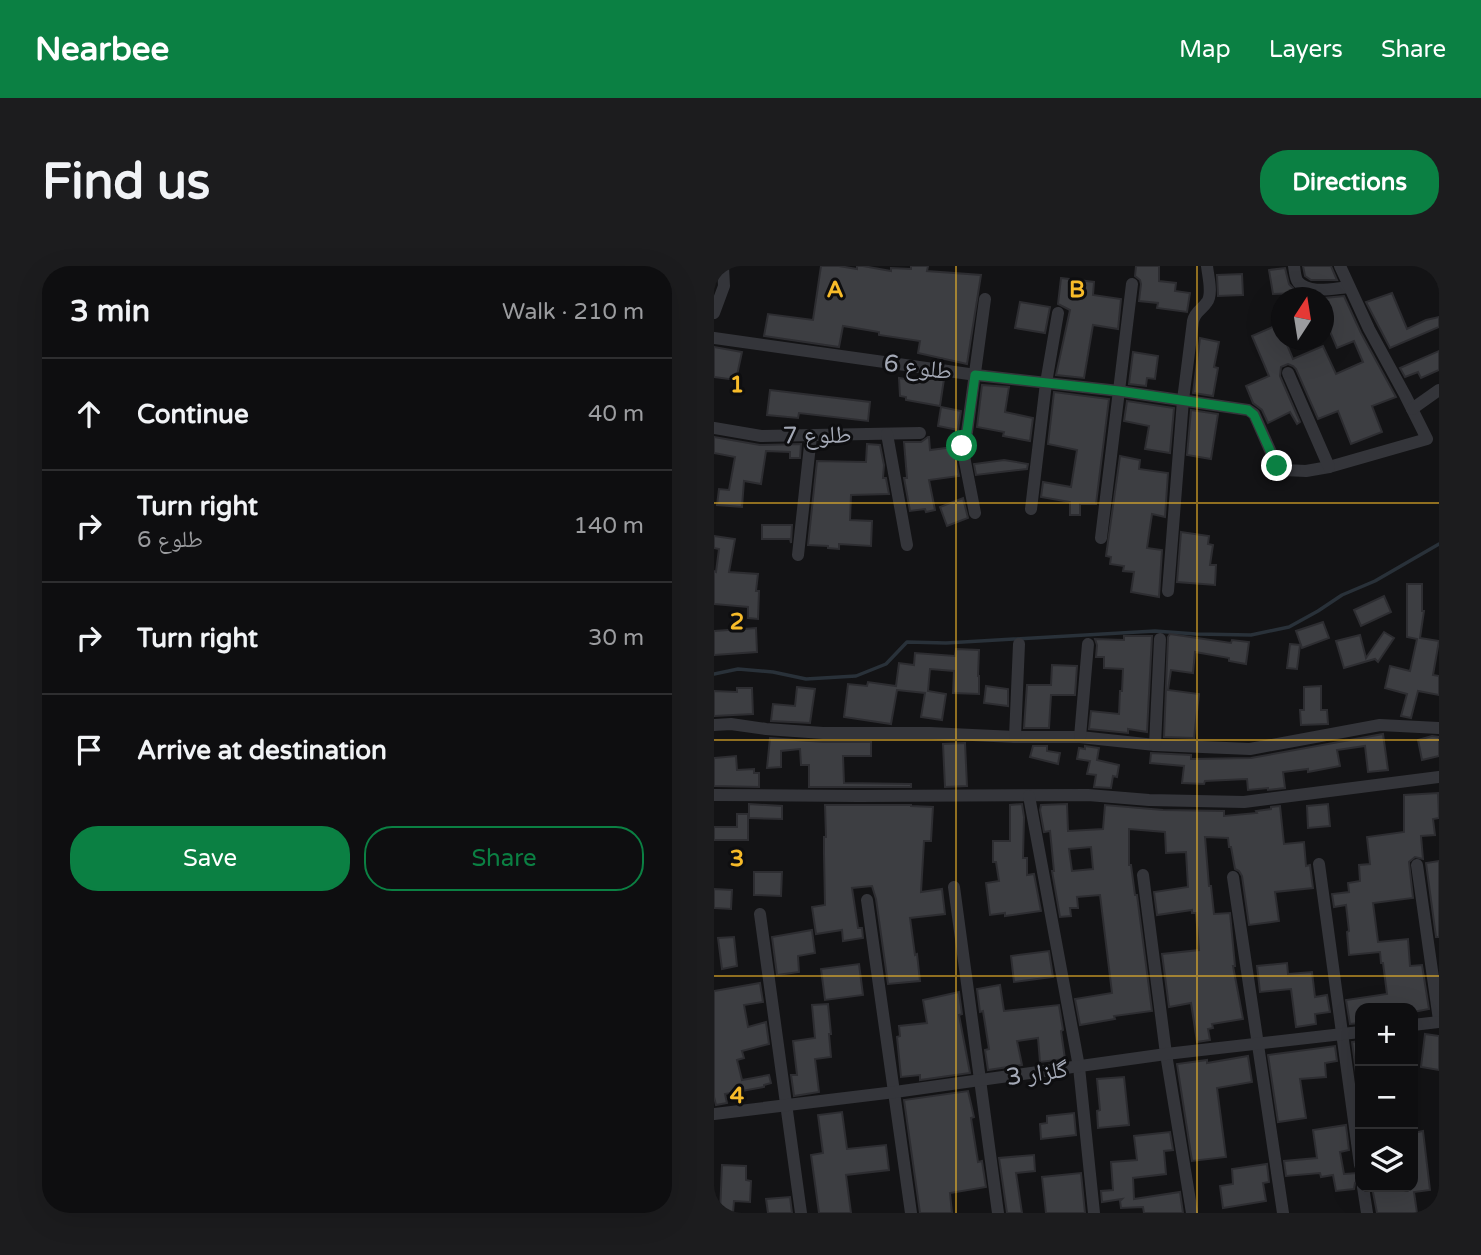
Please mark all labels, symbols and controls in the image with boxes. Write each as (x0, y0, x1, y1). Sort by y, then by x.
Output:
text: Nearbee (35, 30, 169, 69)
text: Map (1179, 35, 1231, 64)
text: Layers (1269, 35, 1343, 64)
text: Share (1381, 35, 1446, 64)
button: Directions (1260, 150, 1439, 215)
text: Find us (42, 153, 210, 212)
text: A (826, 276, 844, 304)
text: B (1069, 276, 1085, 304)
north arrow (1271, 287, 1334, 350)
text: 3 min (70, 293, 150, 330)
text: Walk · 210 m (502, 298, 644, 326)
street label: طلوع 6 (882, 348, 954, 387)
text: 1 (730, 371, 744, 399)
icon: ahead (70, 395, 108, 433)
text: Continue (137, 399, 249, 430)
text: 40 m (588, 400, 644, 428)
street label: طلوع 7 (782, 420, 852, 451)
route start (946, 430, 977, 461)
route end (1261, 450, 1292, 481)
text: Turn right (137, 491, 258, 522)
icon: right (70, 507, 108, 545)
text: 140 m (574, 512, 644, 540)
text: طلوع 6 (137, 526, 203, 554)
text: 2 (730, 608, 744, 636)
icon: right (70, 619, 108, 657)
text: Turn right (137, 623, 258, 654)
text: 30 m (588, 624, 644, 652)
icon: arrive (70, 731, 108, 769)
text: Arrive at destination (137, 735, 387, 766)
button: Save (70, 826, 350, 891)
button: Share (364, 826, 644, 891)
text: 3 (730, 845, 744, 873)
map controls (1355, 1003, 1418, 1192)
button: + (1355, 1003, 1418, 1066)
street label: گلزار 3 (1004, 1055, 1070, 1092)
button: − (1355, 1066, 1418, 1129)
text: 4 (730, 1082, 745, 1110)
button: layers (1355, 1129, 1418, 1192)

